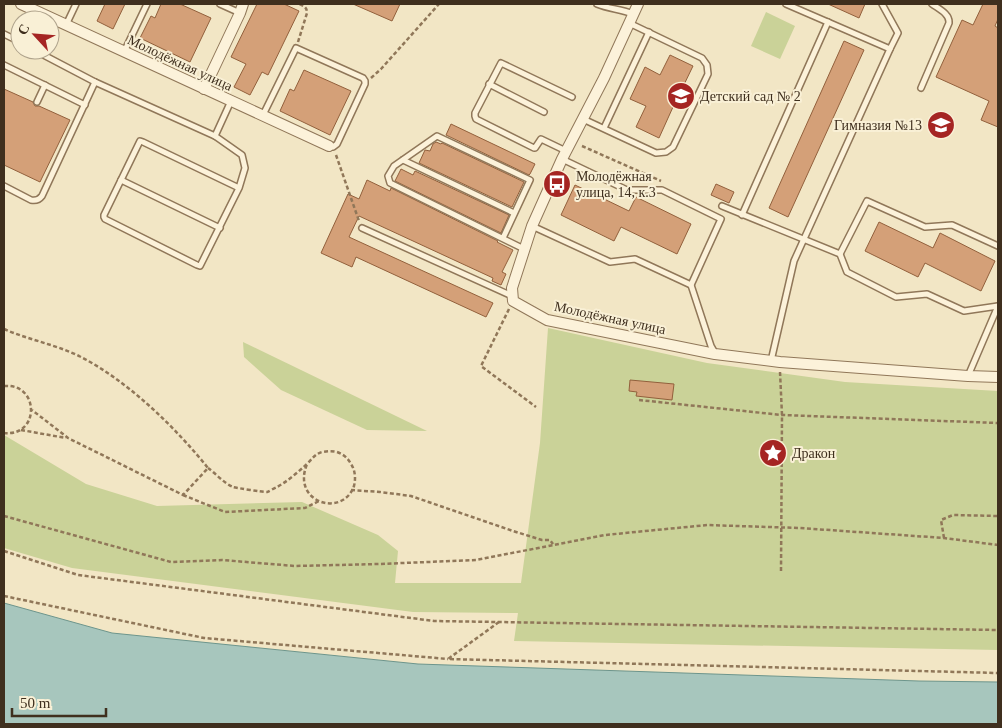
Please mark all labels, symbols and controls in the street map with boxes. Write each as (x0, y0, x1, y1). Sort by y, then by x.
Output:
north arrow (10, 10, 60, 60)
text: С (15, 22, 33, 37)
street label: Молодёжная улица (125, 32, 235, 94)
school or university icon: Детский сад № 2 (666, 81, 696, 111)
place label: Детский сад № 2 (700, 89, 801, 104)
school or university icon: Гимназия №13 (926, 110, 956, 140)
place label: Гимназия №13 (834, 118, 922, 133)
bus stop icon: Молодёжная улица, 14, к.3 (542, 169, 572, 199)
place label: Молодёжная улица, 14, к.3 (576, 169, 656, 200)
street label: Молодёжная улица (553, 299, 668, 337)
place icon: Дракон (758, 438, 788, 468)
place label: Дракон (792, 446, 836, 461)
scale bar (12, 686, 106, 718)
text: 50 m (20, 695, 51, 711)

